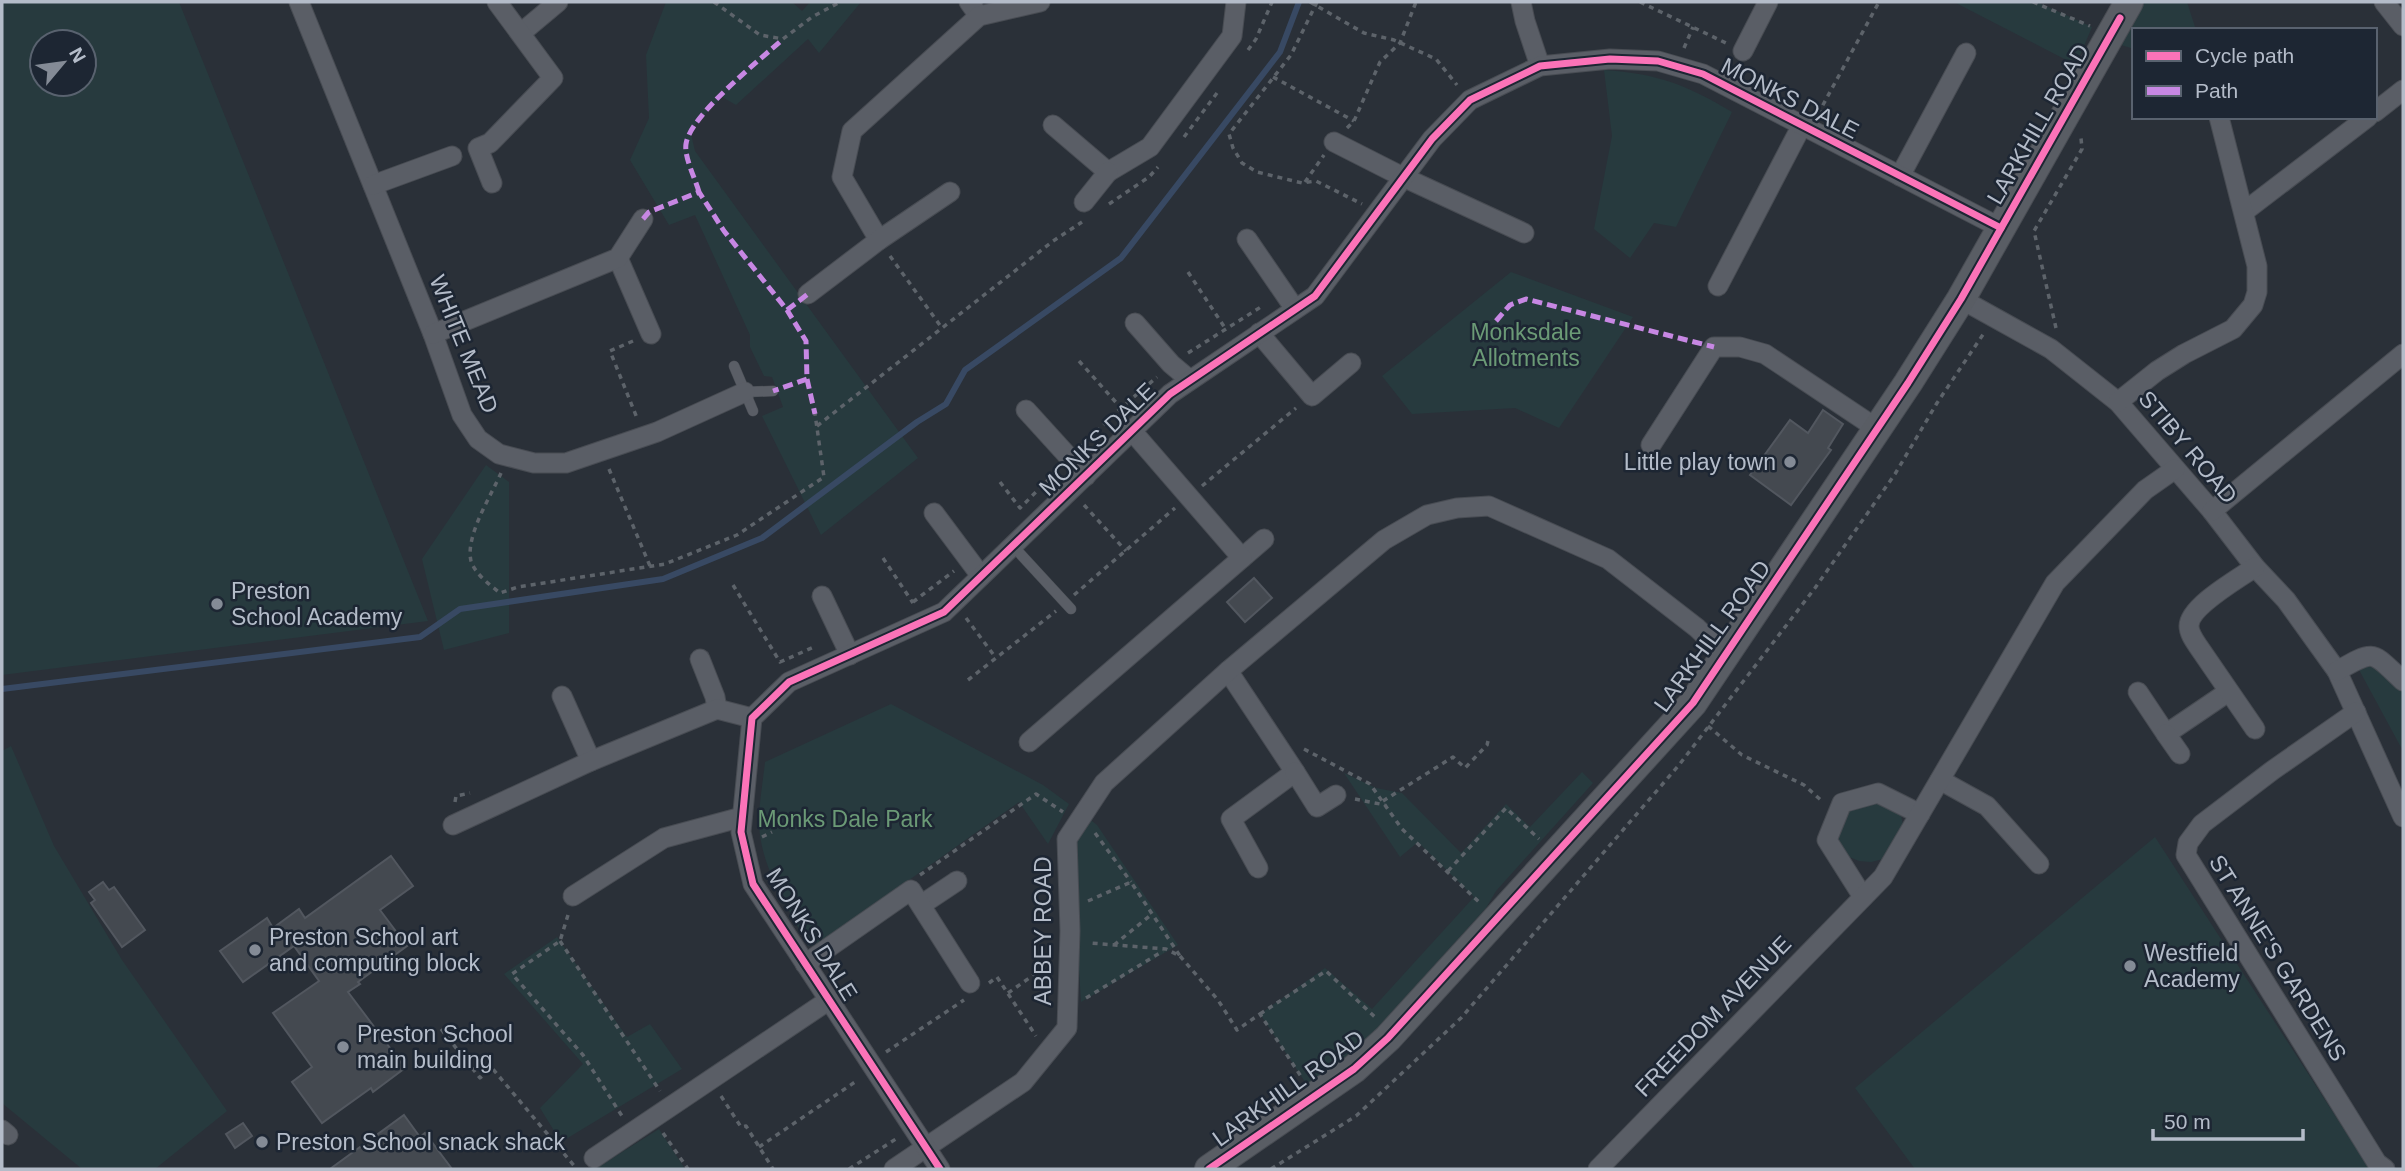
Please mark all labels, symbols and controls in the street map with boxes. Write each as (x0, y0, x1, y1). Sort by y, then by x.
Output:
north arrow (28, 28, 98, 98)
legend (2132, 28, 2377, 119)
street label: LARKHILL ROAD (1982, 39, 2094, 209)
text: N (65, 44, 90, 66)
text: Cycle path (2195, 44, 2294, 67)
street label: MONKS DALE (1717, 52, 1863, 144)
text: Path (2195, 79, 2238, 102)
street label: WHITE MEAD (424, 271, 504, 417)
park label: Monksdale Allotments (1470, 319, 1582, 371)
street label: MONKS DALE (1034, 377, 1160, 501)
street label: STIBY ROAD (2133, 385, 2243, 509)
place label: Little play town (1624, 449, 1776, 475)
marker: Little play town (1782, 454, 1798, 470)
street label: LARKHILL ROAD (1648, 555, 1776, 717)
place label: Preston School Academy (231, 578, 403, 630)
marker: Preston School Academy (209, 596, 225, 612)
park label: Monks Dale Park (757, 806, 933, 832)
street label: ST ANNE'S GARDENS (2204, 850, 2352, 1066)
street label: ABBEY ROAD (1030, 856, 1056, 1006)
street label: MONKS DALE (761, 863, 863, 1005)
place label: Preston School art and computing block (269, 924, 480, 976)
street label: FREEDOM AVENUE (1630, 930, 1796, 1102)
place label: Westfield Academy (2144, 940, 2240, 992)
marker: Preston School art and computing block (247, 942, 263, 958)
marker: Westfield Academy (2122, 958, 2138, 974)
place label: Preston School main building (357, 1021, 513, 1073)
street label: LARKHILL ROAD (1207, 1024, 1369, 1152)
marker: Preston School main building (335, 1039, 351, 1055)
scale bar (2153, 1098, 2304, 1142)
text: 50 m (2164, 1110, 2211, 1133)
place label: Preston School snack shack (276, 1129, 565, 1155)
marker: Preston School snack shack (254, 1134, 270, 1150)

